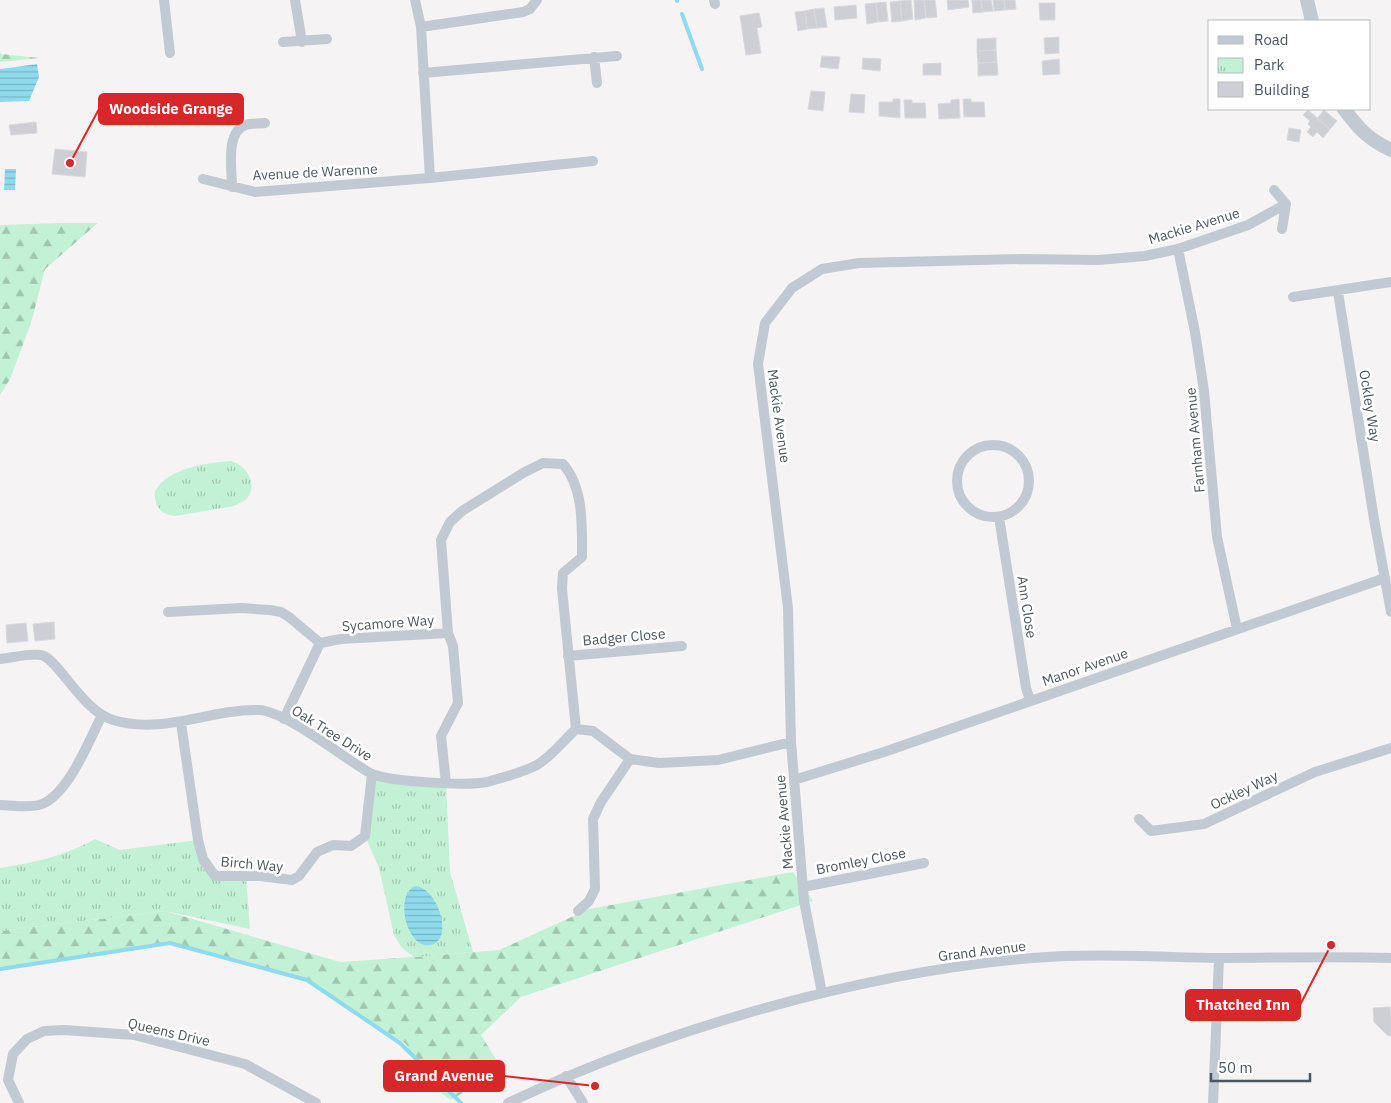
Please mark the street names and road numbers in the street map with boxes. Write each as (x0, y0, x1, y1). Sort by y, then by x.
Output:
street label: Avenue de Warenne (252, 160, 378, 184)
street label: Mackie Avenue (1146, 203, 1242, 248)
street label: Mackie Avenue (764, 368, 795, 464)
street label: Ockley Way (1355, 369, 1385, 443)
street label: Farnham Avenue (1181, 386, 1209, 493)
street label: Ann Close (1013, 574, 1041, 640)
street label: Sycamore Way (341, 611, 435, 635)
street label: Badger Close (582, 624, 666, 650)
street label: Manor Avenue (1040, 644, 1131, 690)
street label: Oak Tree Drive (288, 701, 376, 765)
street label: Ockley Way (1207, 766, 1281, 814)
street label: Mackie Avenue (771, 774, 797, 870)
street label: Bromley Close (815, 843, 908, 879)
street label: Birch Way (220, 852, 284, 876)
street label: Grand Avenue (937, 937, 1027, 965)
street label: Queens Drive (126, 1014, 212, 1050)

